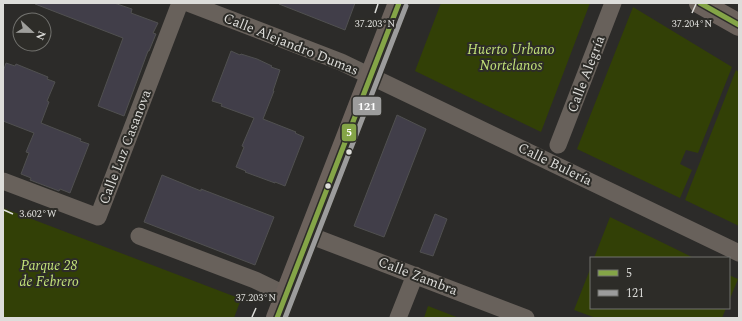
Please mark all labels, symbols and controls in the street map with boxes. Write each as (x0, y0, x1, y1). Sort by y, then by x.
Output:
street label: Calle Alejandro Dumas (220, 7, 362, 81)
north arrow (12, 12, 52, 52)
text: 37.203°N (355, 16, 395, 32)
text: 37.204°N (672, 16, 712, 32)
text: N (31, 28, 50, 43)
street label: Calle Alegría (562, 32, 610, 116)
park label: Huerto Urbano Nortelanos (467, 39, 555, 76)
street label: Calle Luz Casanova (93, 86, 157, 208)
line badge: 121 (352, 96, 382, 116)
text: 121 (358, 98, 376, 115)
line badge: 5 (341, 123, 357, 142)
text: 5 (346, 124, 352, 141)
street label: Calle Bulería (514, 137, 596, 191)
unlabelled marker (344, 147, 354, 157)
unlabelled marker (323, 181, 333, 191)
text: 3.602°W (19, 206, 57, 222)
street label: Calle Zambra (375, 251, 461, 301)
park label: Parque 28 de Febrero (19, 255, 79, 292)
legend (590, 257, 730, 309)
text: 5 (626, 264, 632, 283)
text: 121 (626, 284, 644, 303)
text: 37.203°N (236, 290, 276, 306)

